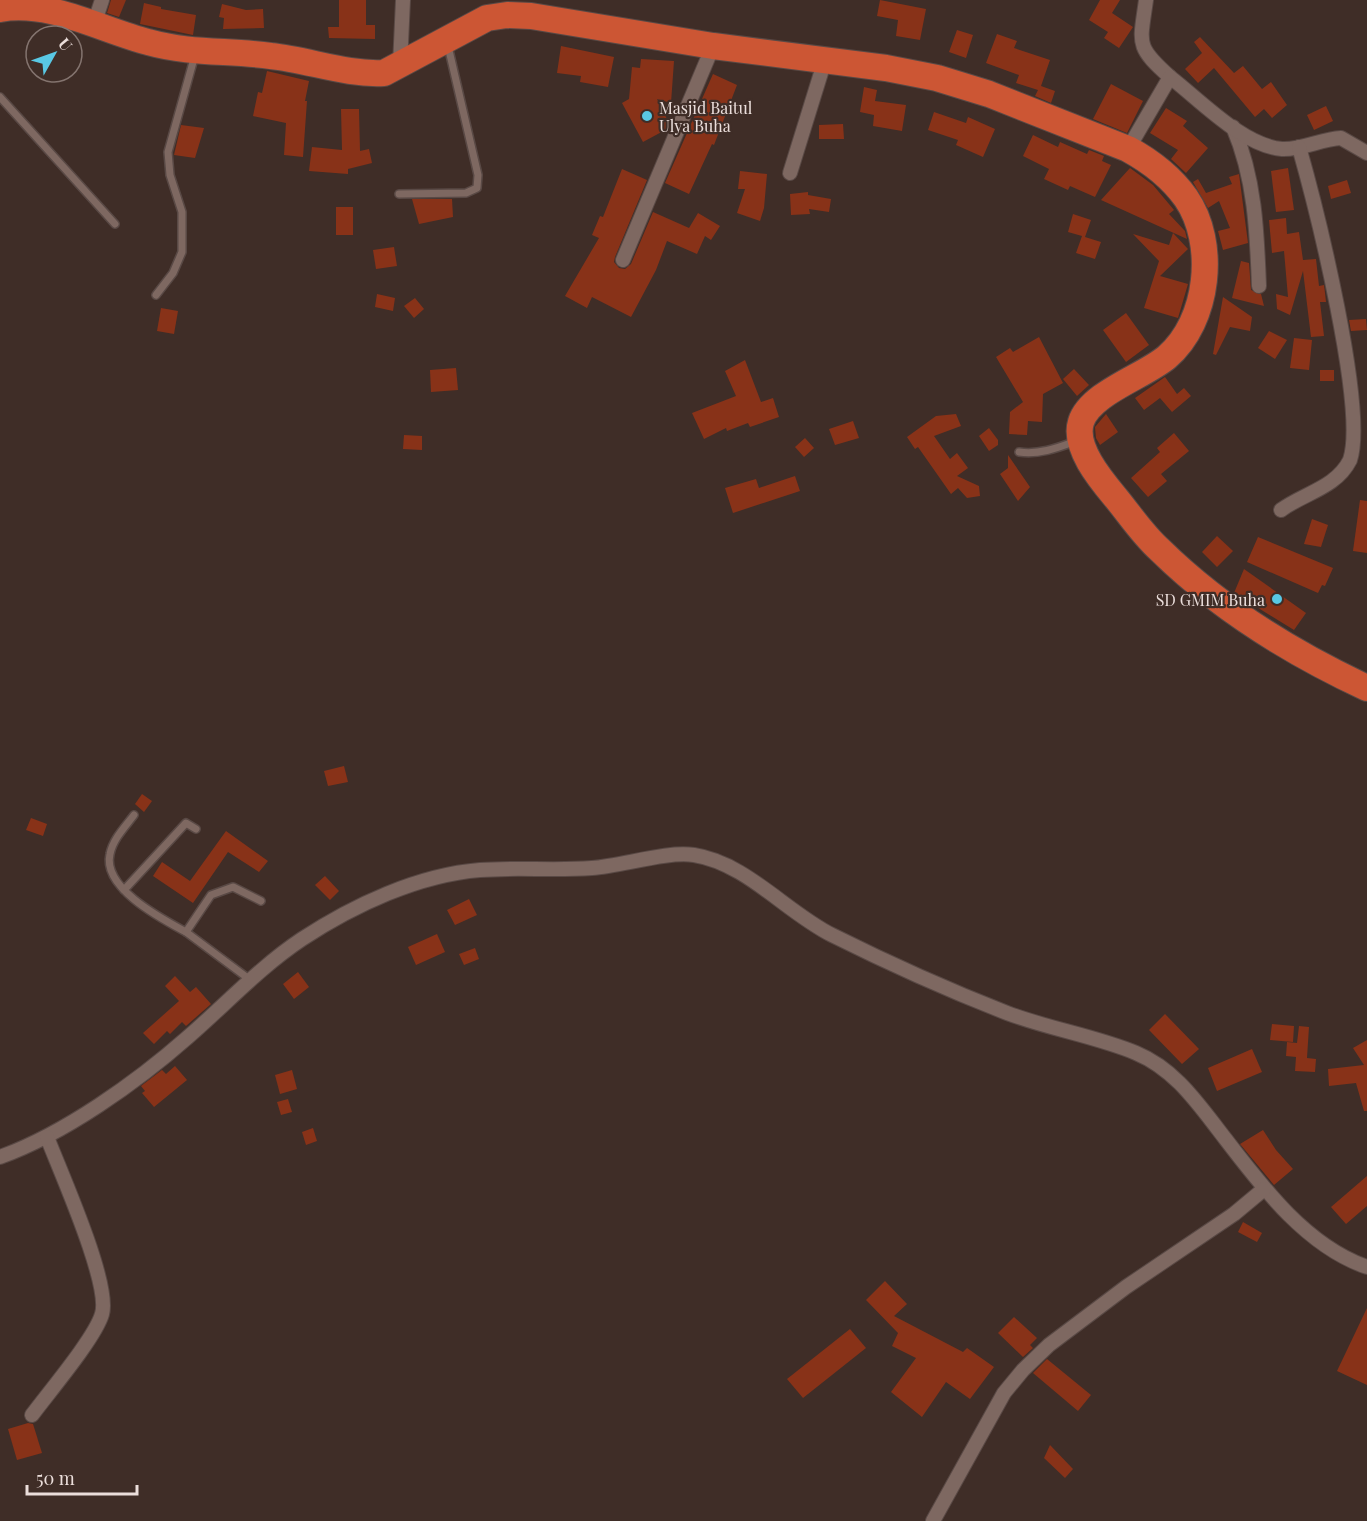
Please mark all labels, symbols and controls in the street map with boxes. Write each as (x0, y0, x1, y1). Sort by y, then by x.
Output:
north arrow (24, 24, 84, 84)
text: U (54, 33, 77, 55)
place label: Masjid Baitul Ulya Buha (659, 97, 753, 136)
marker: Masjid Baitul Ulya Buha (640, 109, 654, 123)
place label: SD GMIM Buha (1156, 589, 1265, 610)
marker: SD GMIM Buha (1270, 592, 1284, 606)
scale bar (27, 1458, 136, 1496)
text: 50 m (36, 1466, 75, 1490)

